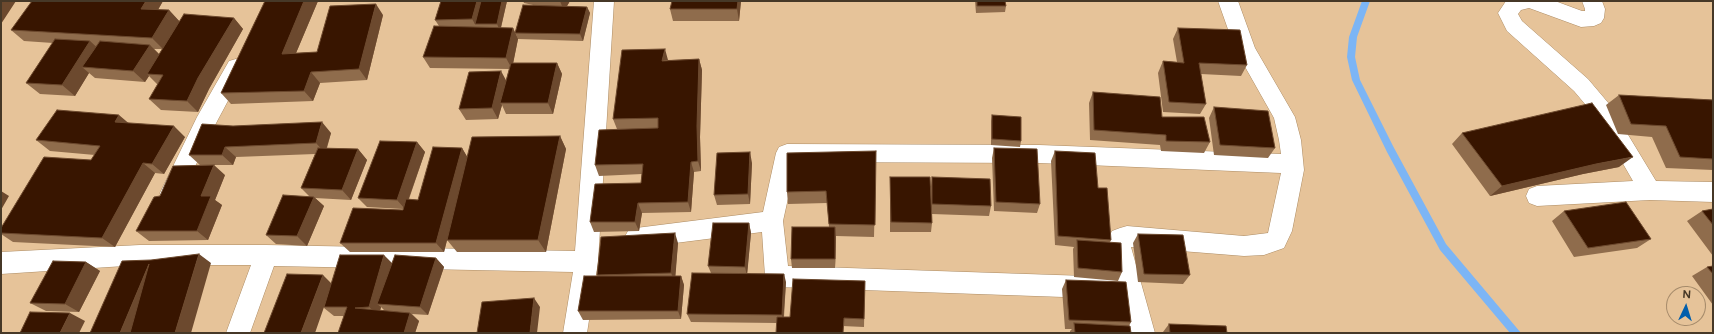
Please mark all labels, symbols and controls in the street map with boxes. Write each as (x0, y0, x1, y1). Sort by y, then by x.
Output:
north arrow (1666, 286, 1706, 326)
text: N (1682, 288, 1691, 301)

